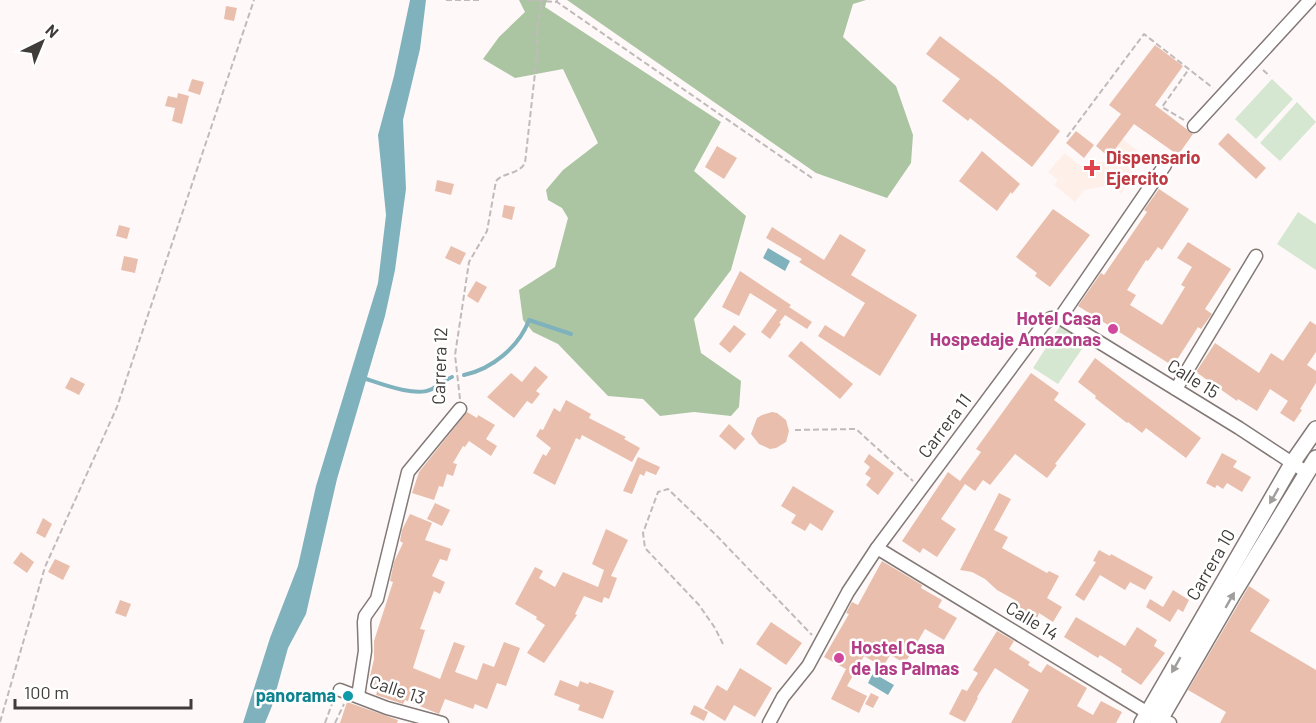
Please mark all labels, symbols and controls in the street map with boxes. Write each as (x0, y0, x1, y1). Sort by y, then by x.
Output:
north arrow (12, 12, 72, 72)
text: N (42, 20, 63, 41)
place label: Dispensario Ejercito (1106, 146, 1201, 189)
marker: Dispensario Ejercito (1083, 159, 1101, 177)
place label: Hotel Casa Hospedaje Amazonas (930, 307, 1101, 350)
marker: Hotel Casa Hospedaje Amazonas (1106, 322, 1120, 336)
street label: Carrera 12 (427, 327, 451, 405)
street label: Calle 15 (1164, 354, 1224, 403)
street label: Carrera 11 (913, 389, 975, 462)
one-way arrow (1268, 488, 1279, 504)
street label: Carrera 10 (1181, 525, 1239, 604)
one-way arrow (1225, 591, 1235, 608)
street label: Calle 14 (1002, 596, 1063, 644)
place label: Hostel Casa de las Palmas (851, 636, 959, 679)
marker: Hostel Casa de las Palmas (832, 651, 846, 665)
one-way arrow (1171, 656, 1181, 673)
street label: Calle 13 (367, 670, 428, 708)
scale bar (15, 672, 190, 710)
text: 100 m (24, 681, 69, 703)
place label: panorama (256, 684, 336, 706)
marker: panorama (341, 689, 355, 703)

